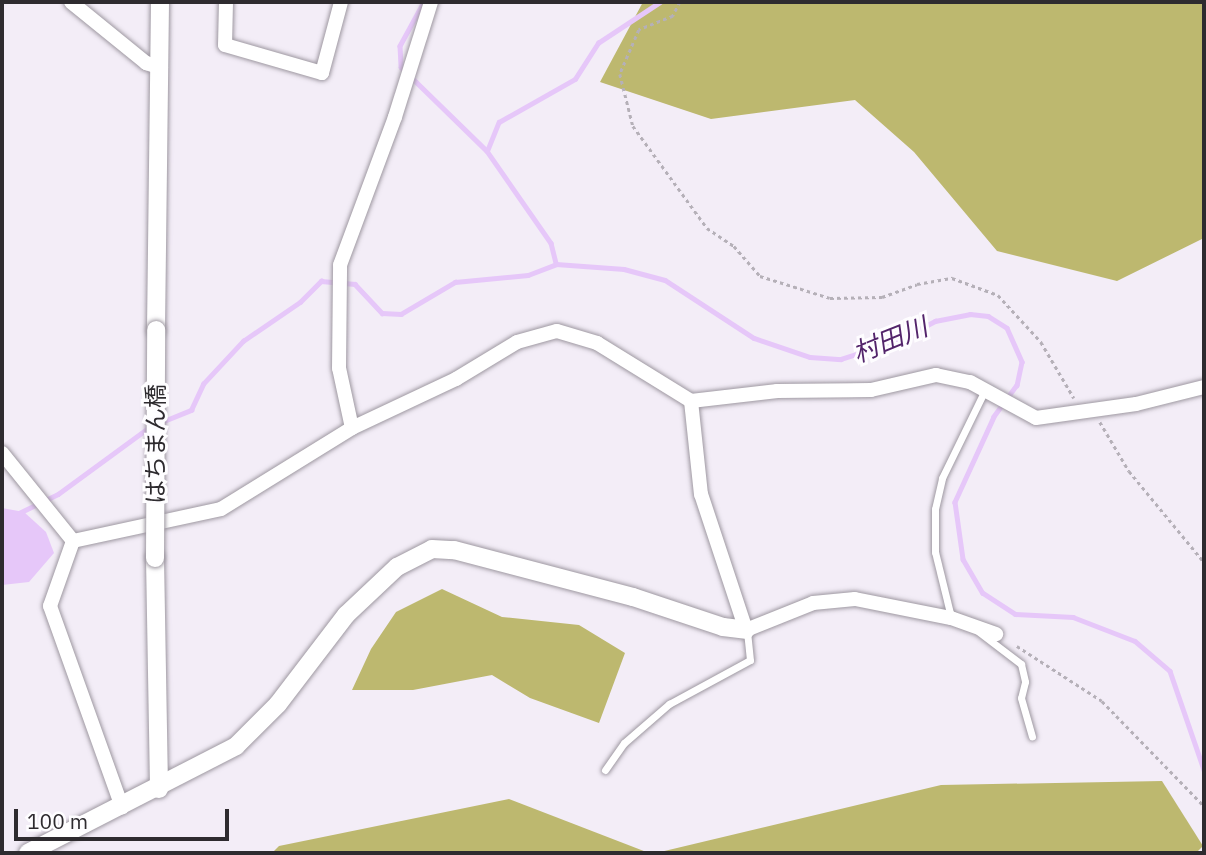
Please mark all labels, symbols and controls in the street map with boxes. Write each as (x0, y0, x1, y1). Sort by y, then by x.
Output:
water label: 村田川 (848, 311, 932, 369)
street label: はちまん橋 (142, 384, 170, 504)
scale bar (18, 796, 233, 840)
text: 100 m (27, 807, 88, 835)

